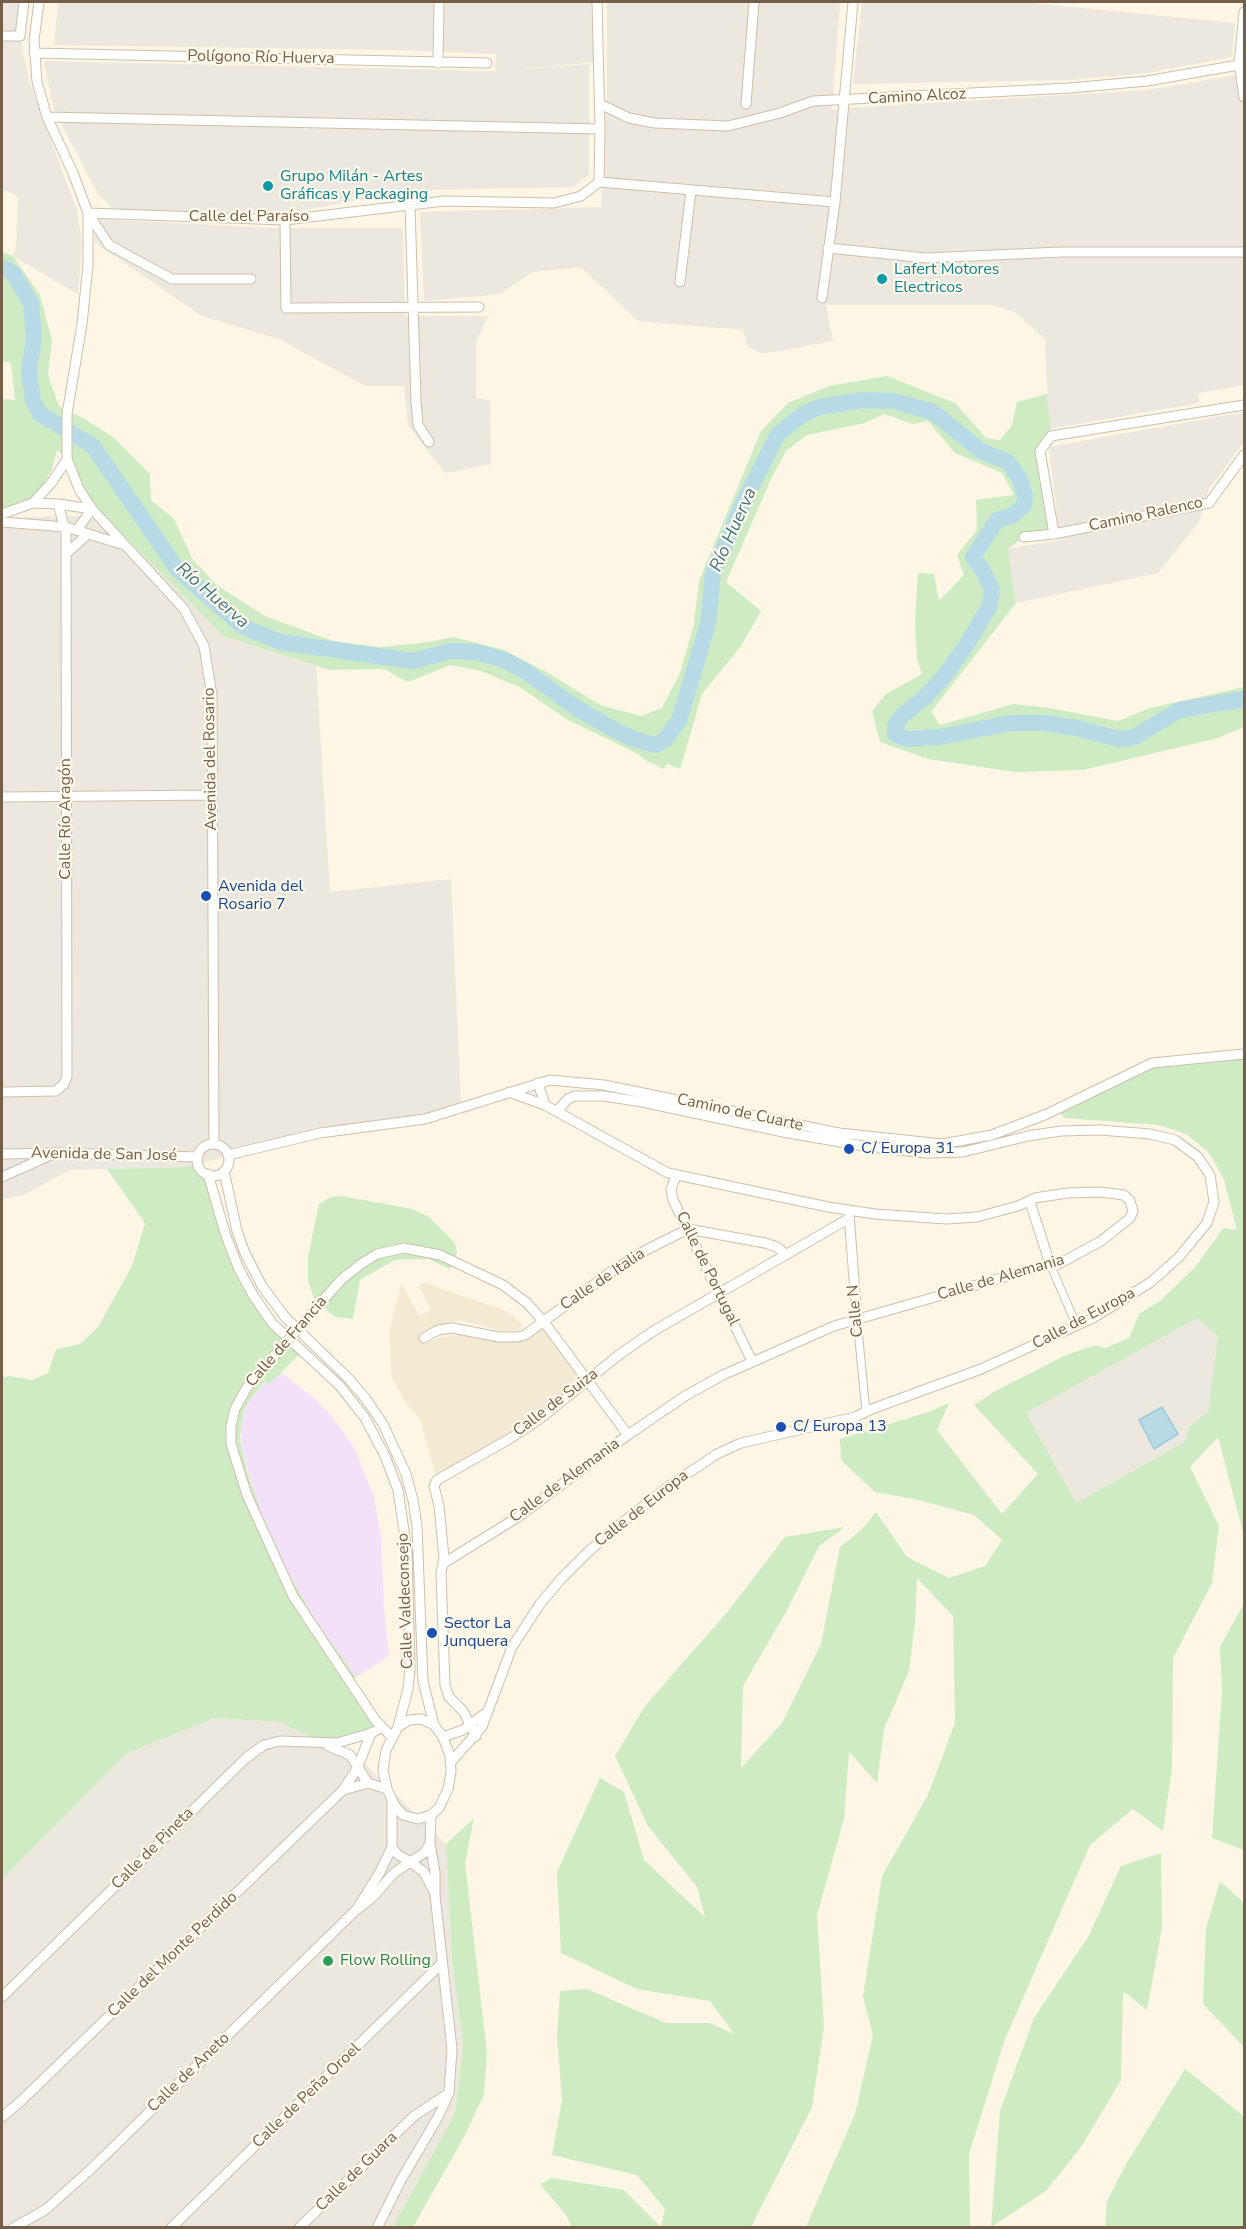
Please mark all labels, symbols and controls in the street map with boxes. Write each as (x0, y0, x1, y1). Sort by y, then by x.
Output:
street label: Polígono Río Huerva (187, 47, 335, 69)
street label: Camino Alcoz (867, 85, 967, 109)
place label: Grupo Milán - Artes Gráficas y Packaging (280, 167, 428, 205)
marker: Grupo Milán - Artes Gráficas y Packaging (261, 179, 275, 193)
street label: Calle del Paraíso (189, 207, 309, 227)
place label: Lafert Motores Electricos (894, 260, 999, 298)
marker: Lafert Motores Electricos (875, 272, 889, 286)
water label: Río Huerva (706, 485, 762, 575)
street label: Camino Ralenco (1087, 494, 1205, 536)
water label: Río Huerva (171, 558, 253, 634)
street label: Avenida del Rosario (200, 687, 222, 831)
street label: Calle Río Aragón (56, 758, 76, 880)
place label: Avenida del Rosario 7 (218, 877, 303, 915)
marker: Avenida del Rosario 7 (199, 889, 213, 903)
street label: Camino de Cuarte (675, 1090, 805, 1136)
place label: C/ Europa 31 (861, 1139, 955, 1159)
marker: C/ Europa 31 (842, 1142, 856, 1156)
street label: Avenida de San José (31, 1144, 177, 1166)
street label: Calle de Portugal (671, 1209, 743, 1329)
street label: Calle de Italia (557, 1245, 649, 1315)
street label: Calle de Alemania (935, 1251, 1067, 1305)
street label: Calle N (844, 1284, 868, 1338)
street label: Calle de Europa (1029, 1284, 1139, 1354)
street label: Calle de Francia (242, 1293, 332, 1391)
street label: Calle de Suiza (510, 1365, 602, 1441)
place label: C/ Europa 13 (793, 1417, 887, 1437)
marker: C/ Europa 13 (774, 1420, 788, 1434)
street label: Calle de Alemania (506, 1435, 624, 1527)
street label: Calle de Europa (591, 1466, 693, 1552)
street label: Calle Valdeconsejo (394, 1533, 418, 1669)
place label: Sector La Junquera (444, 1614, 511, 1652)
marker: Sector La Junquera (425, 1626, 439, 1640)
street label: Calle de Pineta (108, 1804, 198, 1894)
street label: Calle del Monte Perdido (104, 1888, 242, 2022)
place label: Flow Rolling (340, 1951, 431, 1971)
marker: Flow Rolling (321, 1954, 335, 1968)
street label: Calle de Aneto (144, 2029, 234, 2117)
street label: Calle de Peña Oroel (249, 2039, 365, 2153)
street label: Calle de Guara (312, 2128, 402, 2216)

